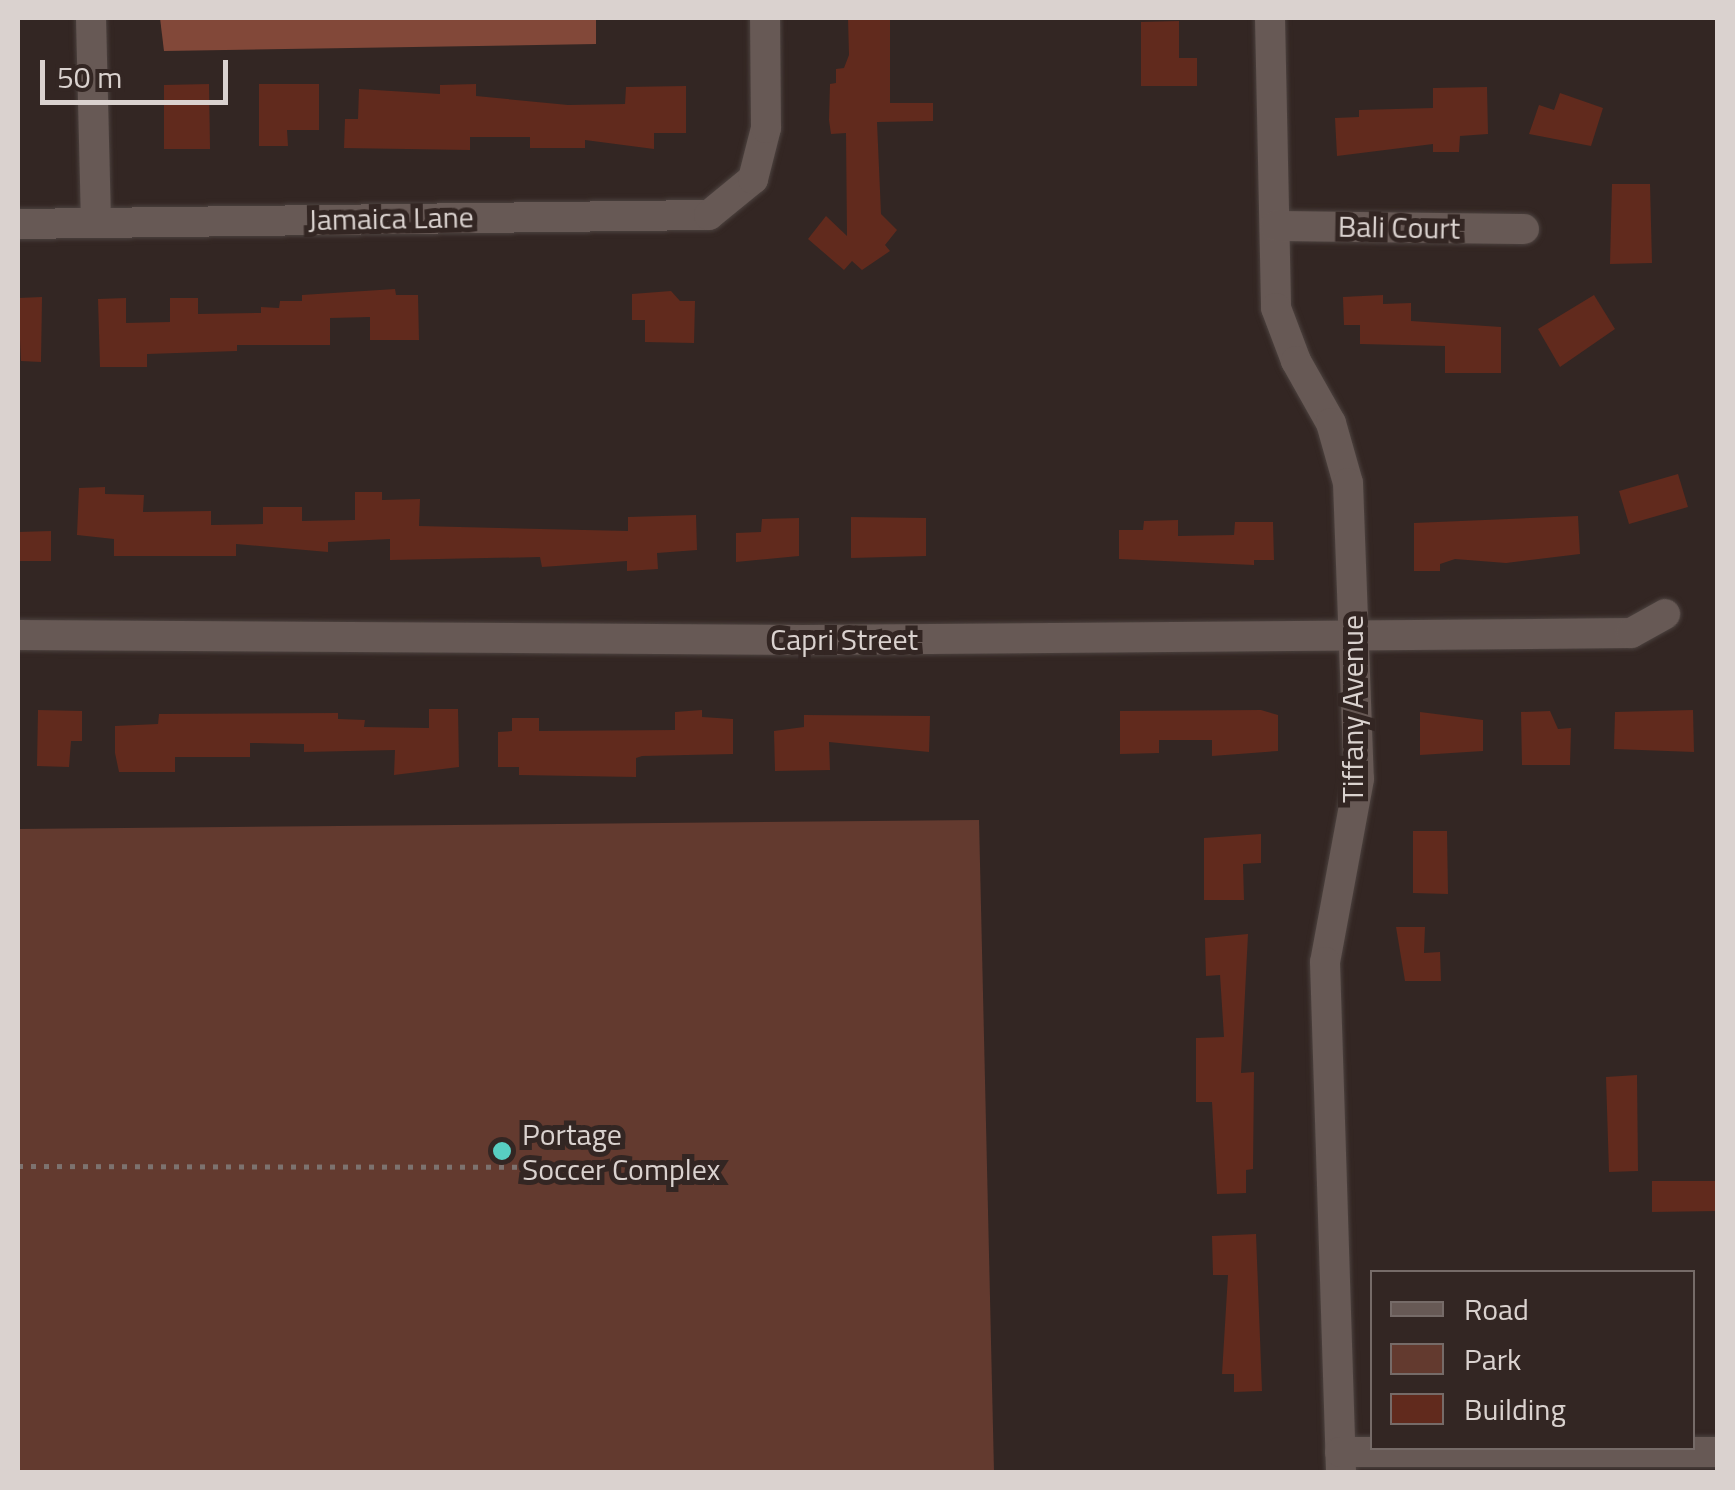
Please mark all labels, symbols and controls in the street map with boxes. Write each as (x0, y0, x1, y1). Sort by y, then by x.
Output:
scale bar (45, 40, 232, 102)
text: 50 m (57, 54, 122, 100)
street label: Jamaica Lane (308, 199, 474, 237)
street label: Bali Court (1338, 208, 1460, 246)
street label: Tiffany Avenue (1334, 615, 1370, 803)
street label: Capri Street (770, 621, 918, 657)
place label: Portage Soccer Complex (522, 1116, 720, 1186)
marker: Portage Soccer Complex (491, 1140, 513, 1162)
legend (1370, 1270, 1695, 1450)
text: Road (1464, 1286, 1529, 1332)
text: Park (1464, 1336, 1521, 1382)
text: Building (1464, 1386, 1566, 1432)

